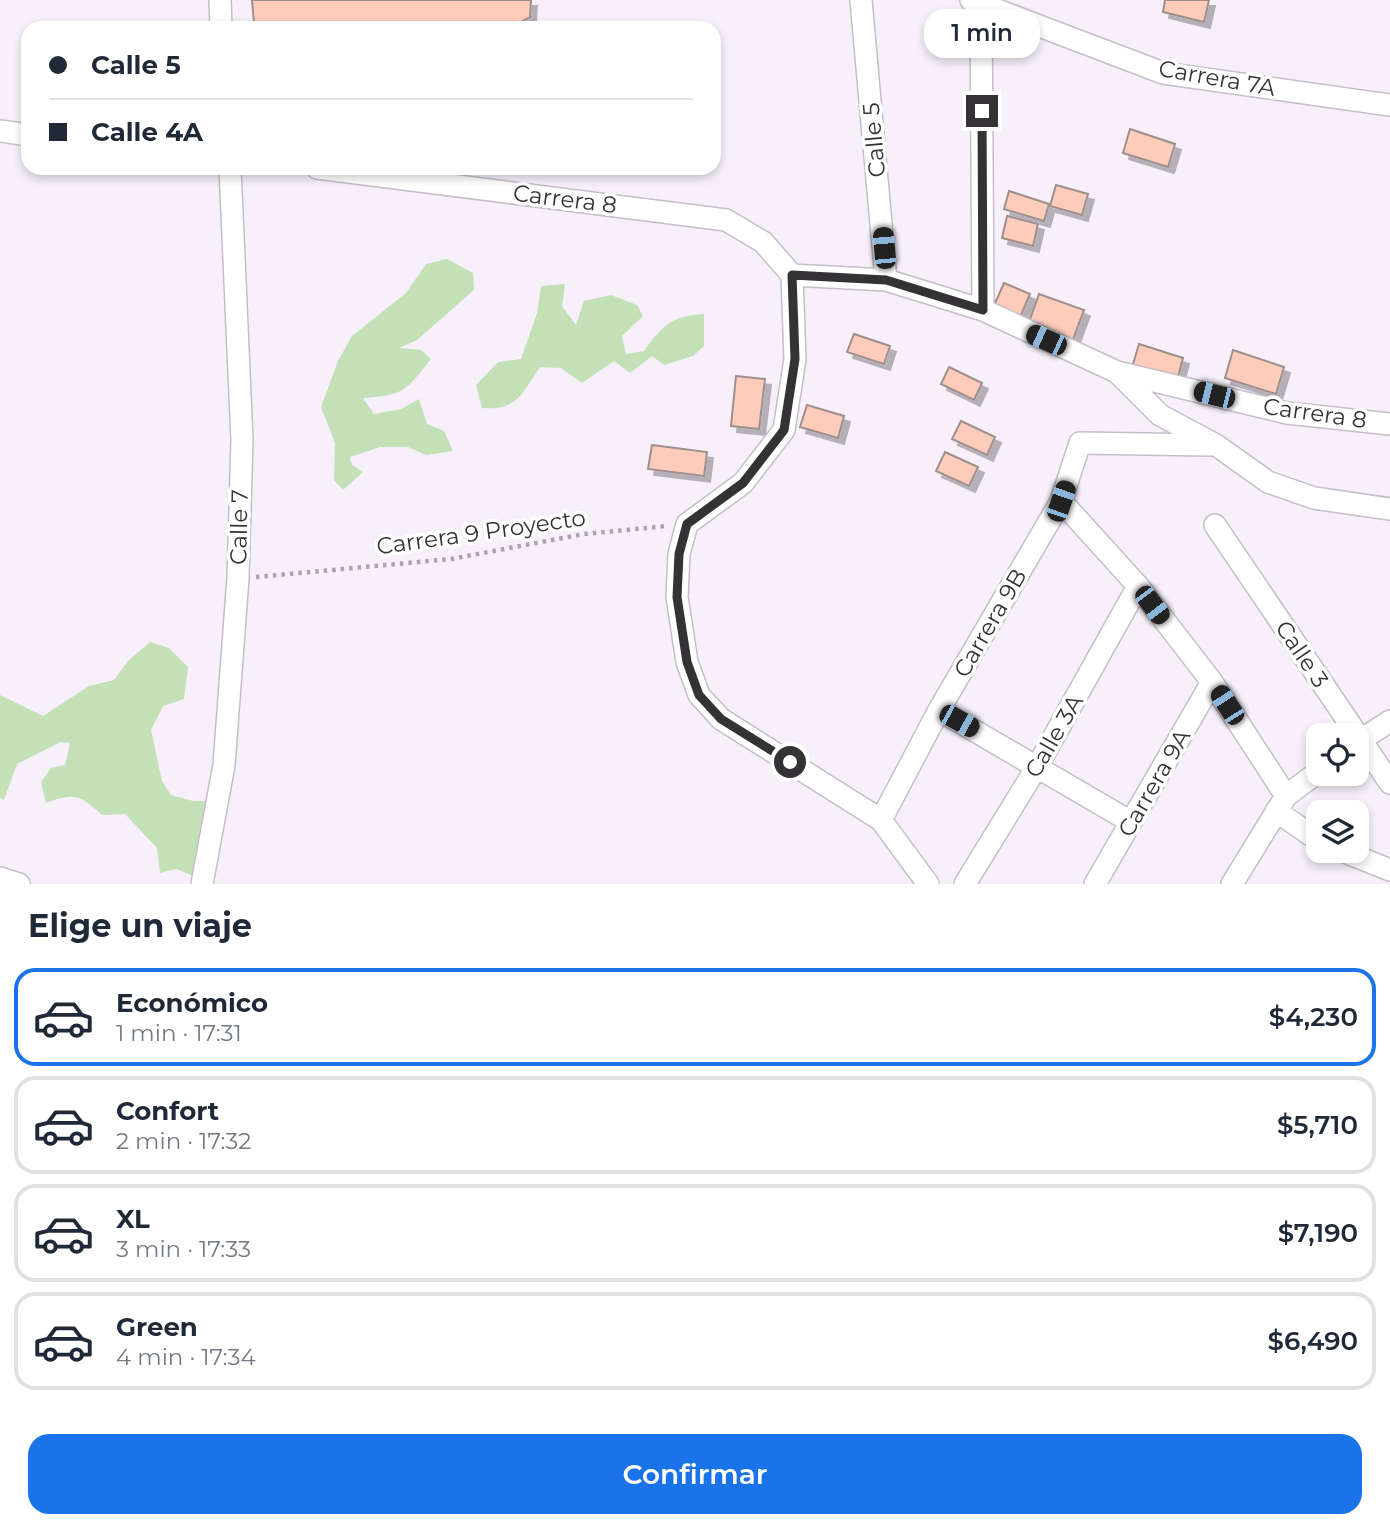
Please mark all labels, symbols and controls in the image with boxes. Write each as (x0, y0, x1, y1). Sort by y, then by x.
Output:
callout: 1 min (924, 10, 1040, 58)
text: 1 min (951, 19, 1013, 47)
text: Calle 5 (91, 49, 181, 81)
street label: Carrera 7A (1156, 54, 1278, 102)
route end (966, 95, 998, 127)
street label: Calle 5 (857, 101, 891, 179)
text: Calle 4A (91, 116, 203, 148)
street label: Carrera 8 (512, 179, 618, 219)
car (872, 226, 897, 270)
car (1023, 322, 1070, 358)
car (1192, 380, 1237, 410)
street label: Carrera 8 (1261, 392, 1369, 434)
car (1045, 478, 1078, 524)
street label: Calle 7 (224, 489, 254, 565)
street label: Carrera 9 Proyecto (375, 503, 587, 561)
street label: Carrera 9B (948, 564, 1032, 682)
car (1131, 582, 1174, 628)
street label: Calle 3 (1269, 615, 1335, 693)
car (1207, 682, 1248, 728)
street label: Calle 3A (1019, 689, 1089, 783)
car (936, 702, 983, 740)
map controls (1306, 723, 1369, 863)
button: locate (1306, 723, 1369, 786)
street label: Carrera 9A (1112, 724, 1196, 842)
route start (774, 746, 806, 778)
button: layers (1306, 800, 1369, 863)
text: Elige un viaje (28, 906, 252, 945)
icon: car (32, 986, 95, 1049)
text: Económico (116, 987, 268, 1019)
text: $4,230 (1269, 1001, 1358, 1033)
text: 1 min · 17:31 (116, 1019, 242, 1047)
icon: car (32, 1094, 95, 1157)
text: Confort (116, 1095, 219, 1127)
text: $5,710 (1277, 1109, 1358, 1141)
text: 2 min · 17:32 (116, 1127, 251, 1155)
icon: car (32, 1202, 95, 1265)
text: XL (116, 1203, 150, 1235)
text: $7,190 (1278, 1217, 1358, 1249)
text: 3 min · 17:33 (116, 1235, 251, 1263)
icon: car (32, 1310, 95, 1373)
text: Green (116, 1311, 198, 1343)
text: $6,490 (1268, 1325, 1358, 1357)
text: 4 min · 17:34 (116, 1343, 256, 1371)
button: Confirmar (28, 1434, 1362, 1514)

